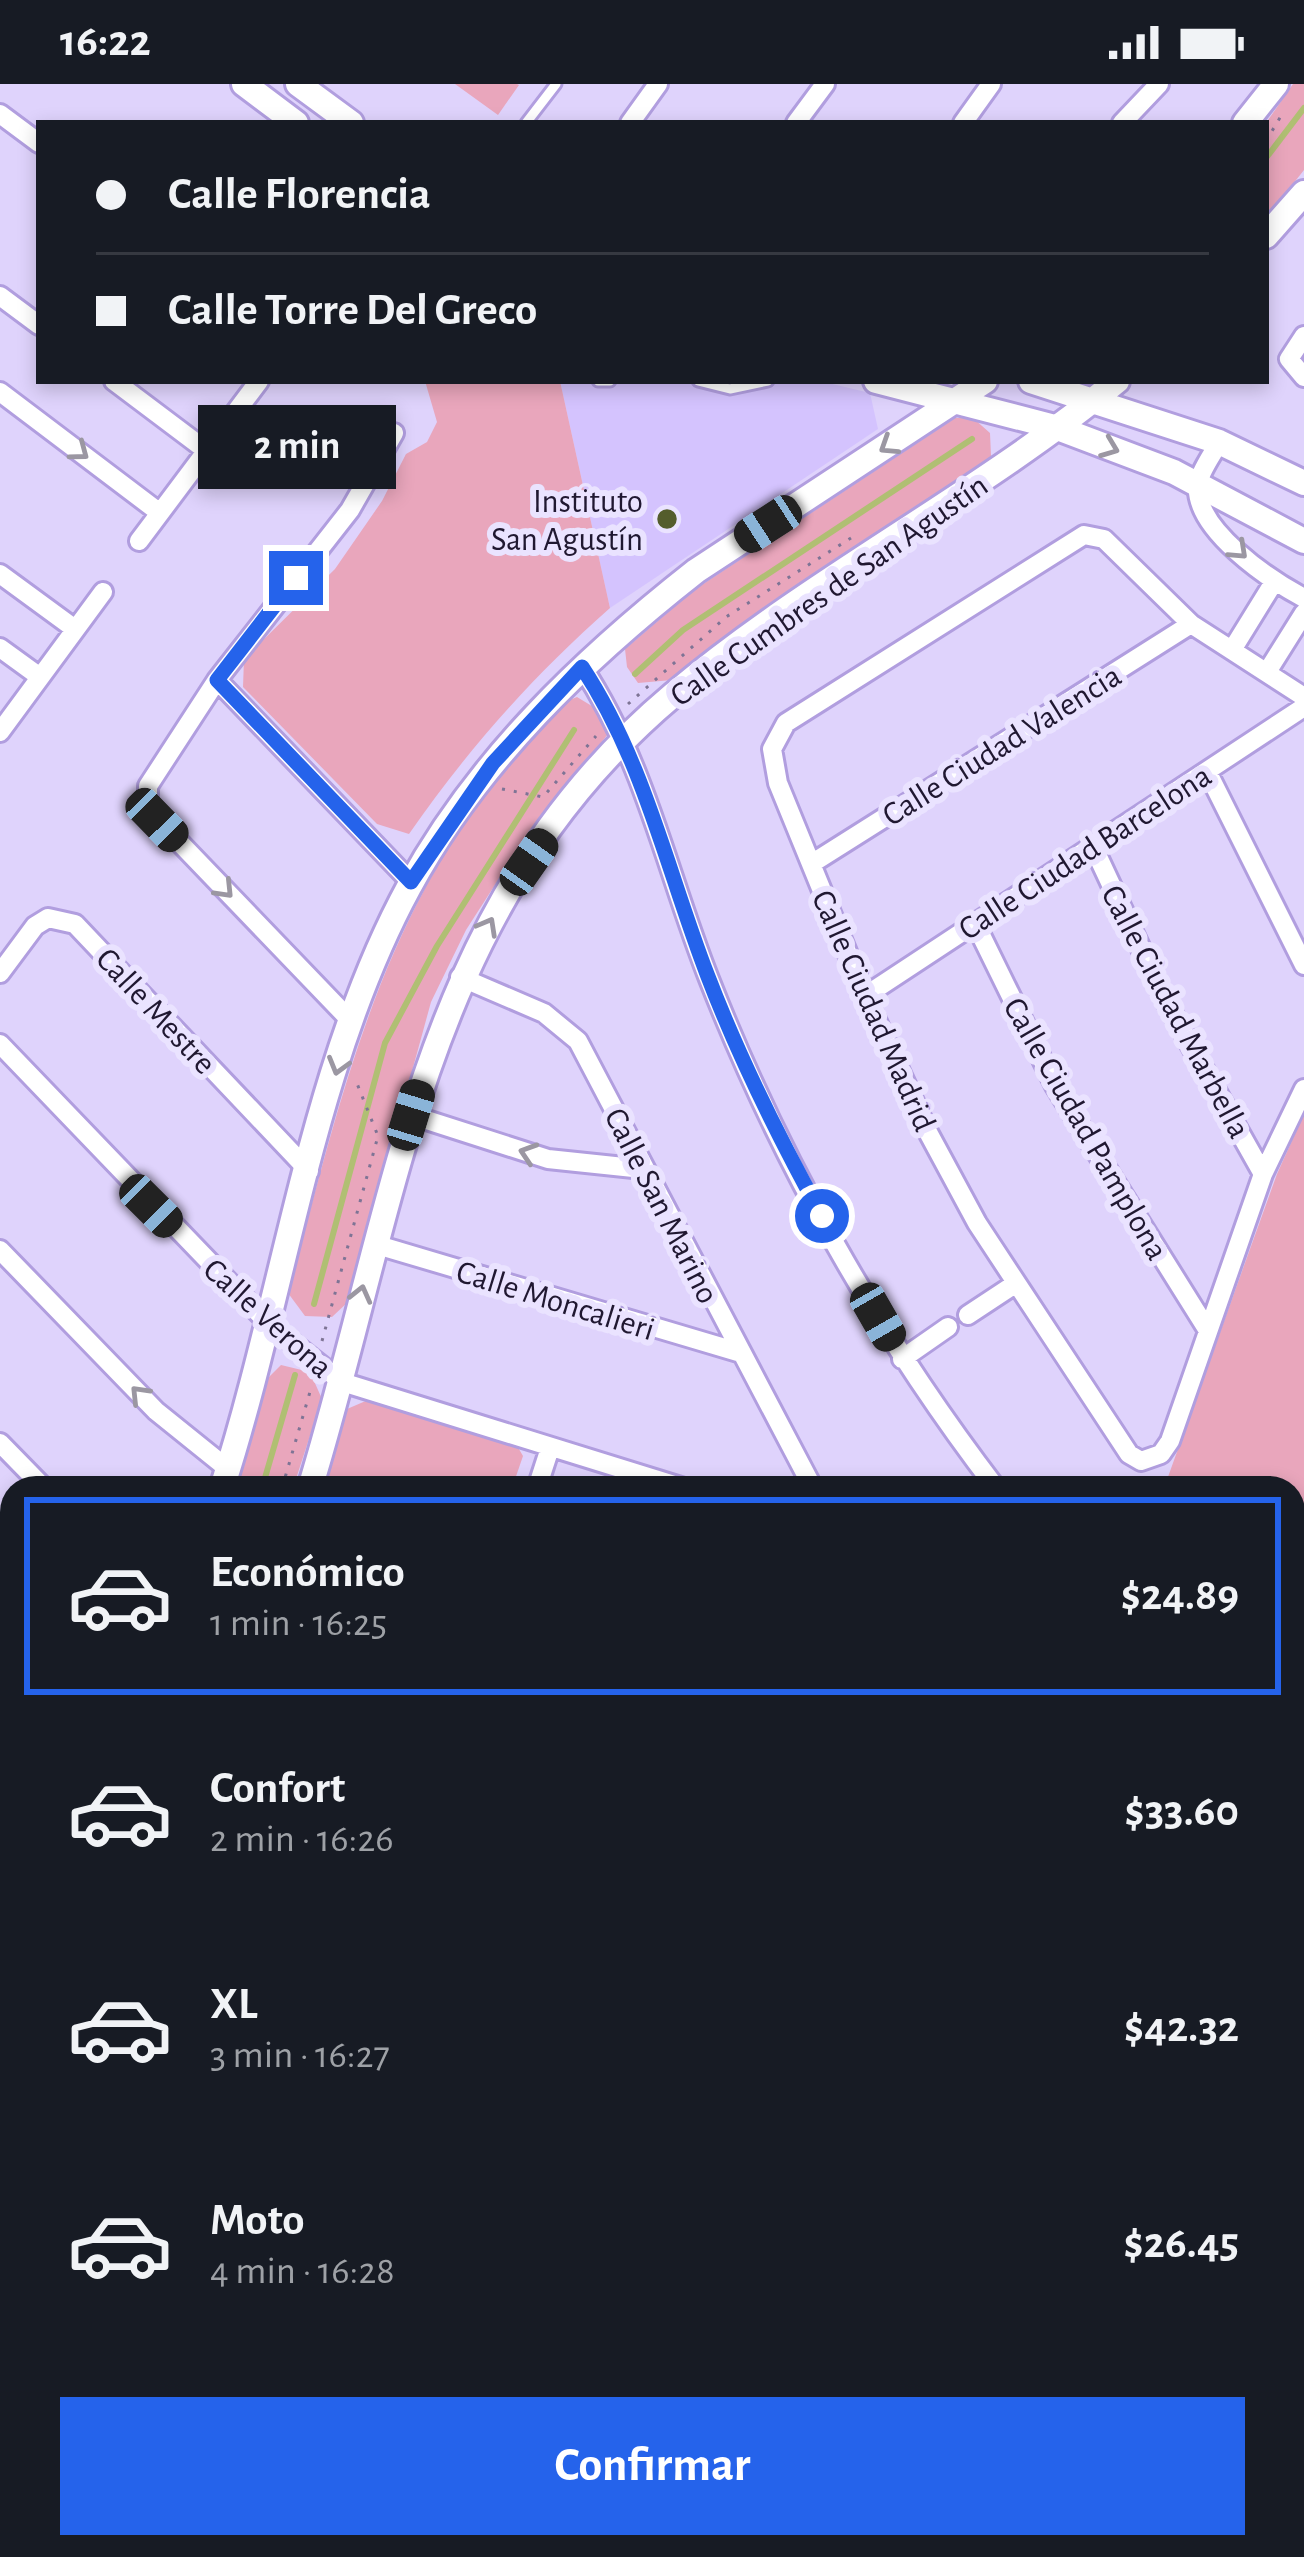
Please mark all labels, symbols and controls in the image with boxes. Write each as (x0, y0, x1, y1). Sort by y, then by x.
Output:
text: 16:22 (60, 19, 151, 64)
text: Calle Florencia (168, 172, 431, 217)
text: Calle Torre Del Greco (168, 288, 537, 333)
callout: 2 min (197, 404, 395, 488)
text: 2 min (254, 427, 340, 466)
one-way arrow (879, 431, 901, 453)
one-way arrow (1098, 433, 1119, 458)
one-way arrow (66, 438, 88, 460)
street label: Calle Cumbres de San Agustín (665, 469, 994, 713)
place label: Instituto San Agustín (491, 486, 643, 557)
car (728, 489, 808, 559)
marker: Instituto San Agustín (654, 506, 680, 532)
one-way arrow (1225, 536, 1246, 558)
route end (269, 551, 323, 605)
street label: Calle Ciudad Valencia (877, 659, 1127, 833)
street label: Calle Ciudad Barcelona (953, 759, 1217, 947)
car (119, 782, 195, 858)
car (494, 822, 564, 902)
one-way arrow (211, 876, 233, 898)
street label: Calle Ciudad Marbella (1094, 880, 1255, 1144)
street label: Calle Ciudad Madrid (805, 886, 941, 1136)
one-way arrow (474, 918, 497, 939)
street label: Calle Mestre (89, 942, 221, 1081)
street label: Calle Ciudad Pamplona (996, 992, 1173, 1266)
one-way arrow (328, 1055, 353, 1076)
car (383, 1075, 439, 1155)
street label: Calle San Marino (597, 1103, 724, 1309)
one-way arrow (518, 1142, 539, 1167)
car (113, 1168, 189, 1244)
route start (795, 1189, 849, 1243)
street label: Calle Verona (197, 1253, 338, 1385)
street label: Calle Moncalieri (452, 1256, 658, 1347)
car (844, 1277, 912, 1357)
one-way arrow (347, 1284, 372, 1305)
one-way arrow (132, 1386, 154, 1407)
icon: car (66, 1542, 174, 1650)
text: Económico (210, 1550, 405, 1595)
text: $24.89 (1121, 1573, 1239, 1618)
text: 1 min · 16:25 (210, 1604, 387, 1643)
icon: car (66, 1758, 174, 1866)
text: Confort (210, 1766, 345, 1811)
text: $33.60 (1124, 1789, 1239, 1834)
text: 2 min · 16:26 (210, 1820, 394, 1859)
icon: car (66, 1974, 174, 2082)
text: XL (210, 1982, 258, 2027)
text: $42.32 (1124, 2005, 1239, 2050)
text: 3 min · 16:27 (210, 2036, 390, 2075)
icon: car (66, 2190, 174, 2298)
text: Moto (210, 2198, 305, 2243)
text: $26.45 (1123, 2221, 1239, 2266)
text: 4 min · 16:28 (210, 2252, 395, 2291)
button: Confirmar (60, 2397, 1245, 2535)

